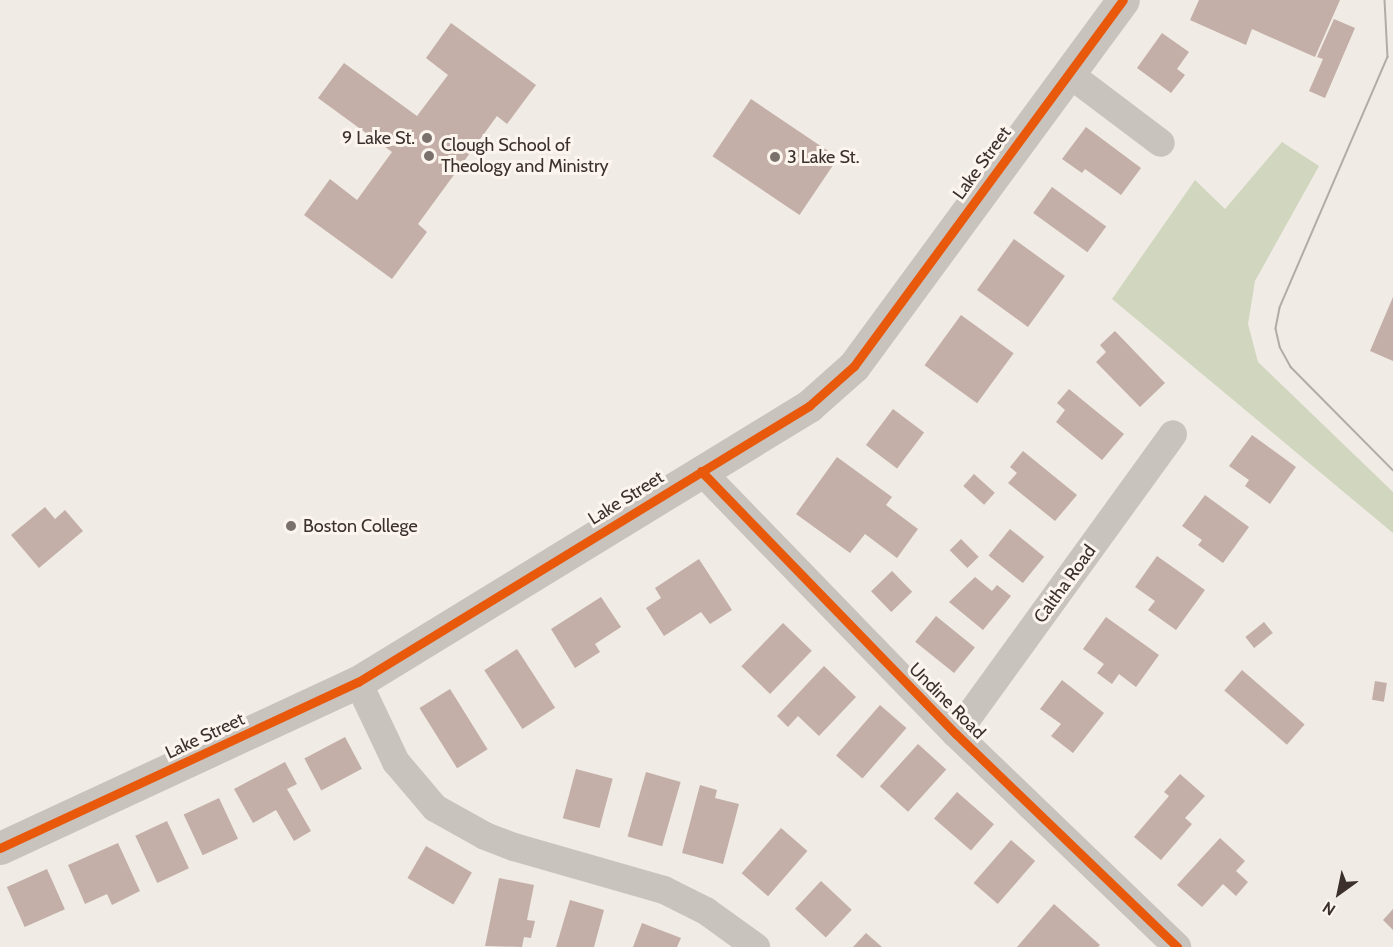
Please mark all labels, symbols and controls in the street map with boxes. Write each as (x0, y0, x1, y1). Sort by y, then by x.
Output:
street label: Lake Street (948, 122, 1016, 204)
place label: 9 Lake St. (342, 127, 415, 149)
marker: 9 Lake St. (420, 131, 434, 145)
place label: Clough School of Theology and Ministry (441, 135, 609, 178)
place label: 3 Lake St. (787, 146, 859, 168)
marker: Clough School of Theology and Ministry (422, 149, 436, 163)
marker: 3 Lake St. (768, 150, 782, 164)
street label: Lake Street (584, 466, 668, 530)
place label: Boston College (303, 515, 418, 537)
marker: Boston College (284, 519, 298, 533)
street label: Caltha Road (1029, 541, 1101, 627)
street label: Undine Road (904, 658, 990, 744)
street label: Lake Street (162, 708, 248, 764)
north arrow (1309, 863, 1369, 923)
text: N (1319, 897, 1339, 920)

